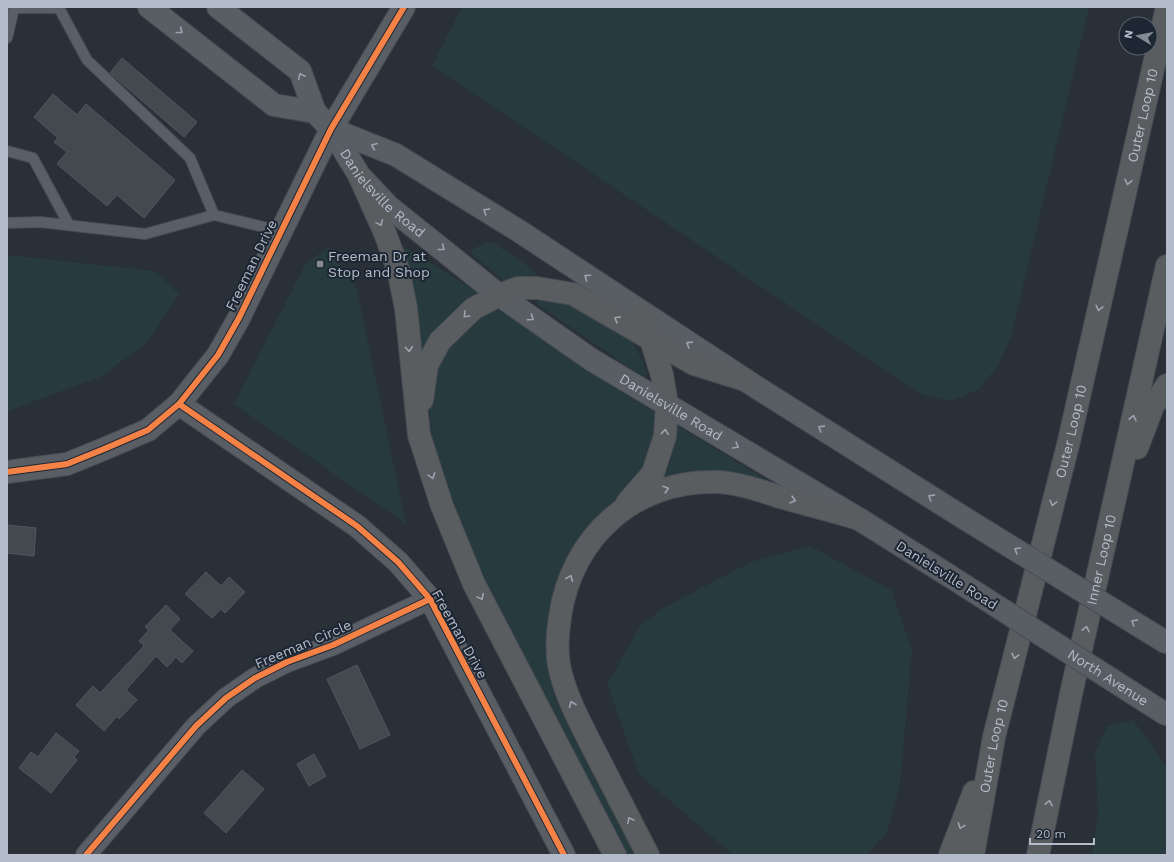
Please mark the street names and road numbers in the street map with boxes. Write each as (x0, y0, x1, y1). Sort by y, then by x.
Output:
street label: Outer Loop 10 (1124, 67, 1161, 164)
street label: Danielsville Road (337, 146, 428, 240)
street label: Freeman Drive (222, 217, 280, 313)
street label: Danielsville Road (617, 370, 725, 444)
street label: Outer Loop 10 (1052, 383, 1090, 480)
street label: Inner Loop 10 (1083, 513, 1119, 606)
street label: Danielsville Road (893, 537, 1001, 613)
street label: Freeman Drive (429, 587, 491, 681)
street label: Freeman Circle (252, 616, 354, 672)
street label: North Avenue (1065, 646, 1151, 709)
street label: Outer Loop 10 (976, 697, 1011, 794)

